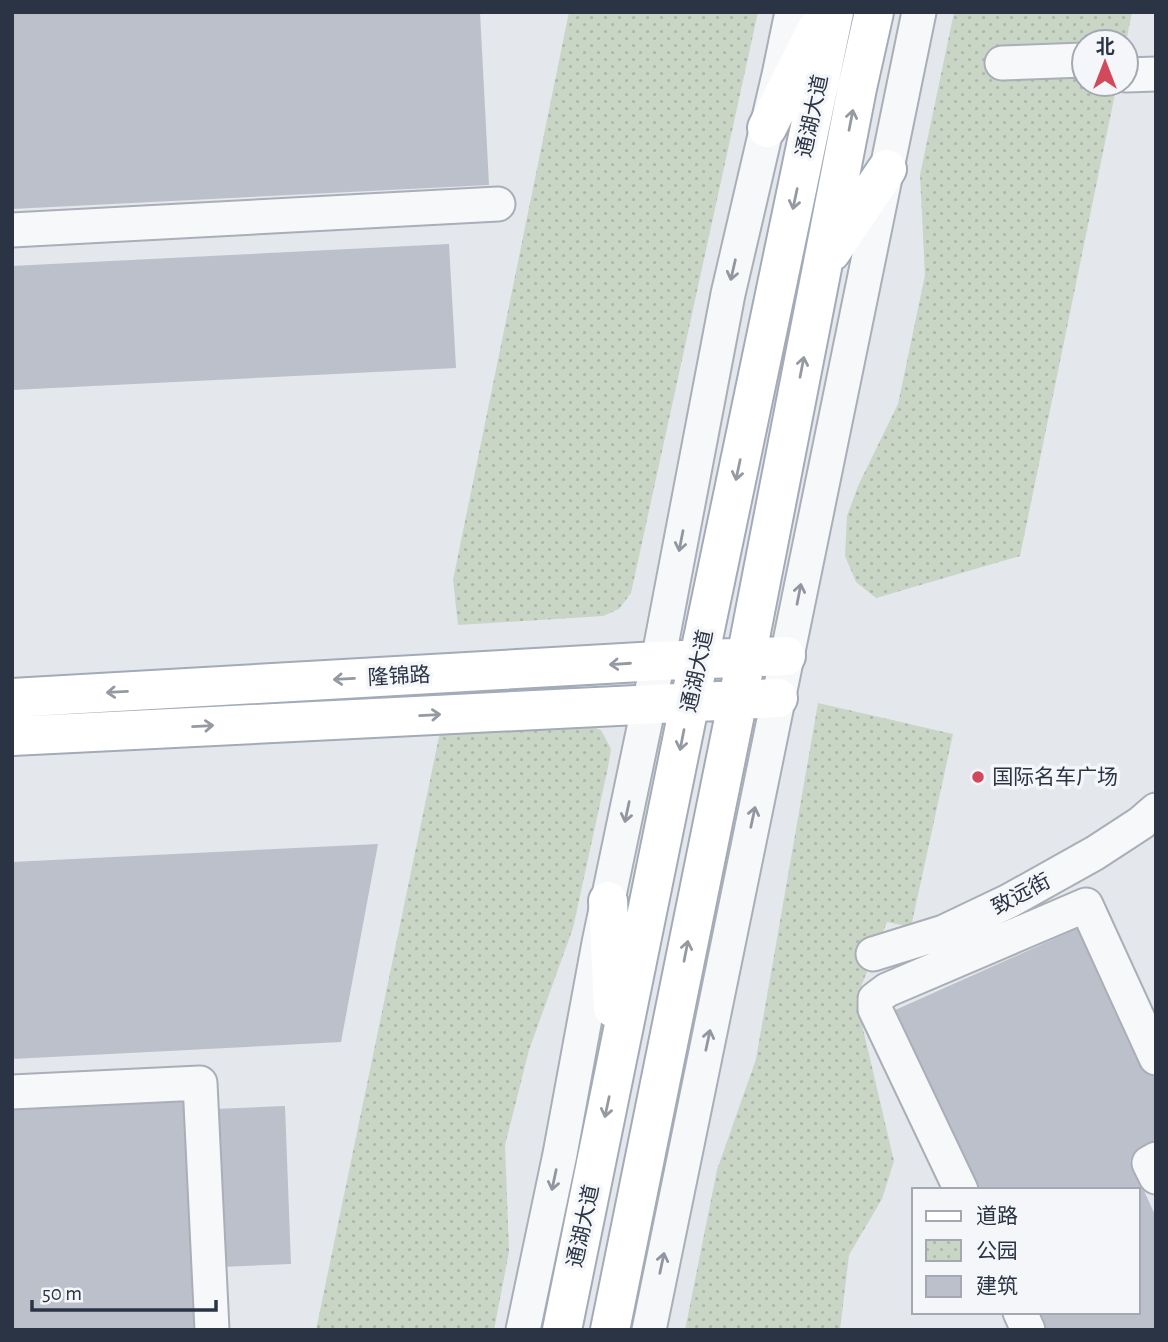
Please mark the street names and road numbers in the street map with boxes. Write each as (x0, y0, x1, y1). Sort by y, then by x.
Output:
street label: 通湖大道 (793, 73, 831, 159)
street label: 通湖大道 (678, 628, 716, 714)
street label: 隆锦路 (367, 663, 431, 689)
street label: 致远街 (988, 869, 1054, 919)
street label: 通湖大道 (564, 1183, 602, 1269)

